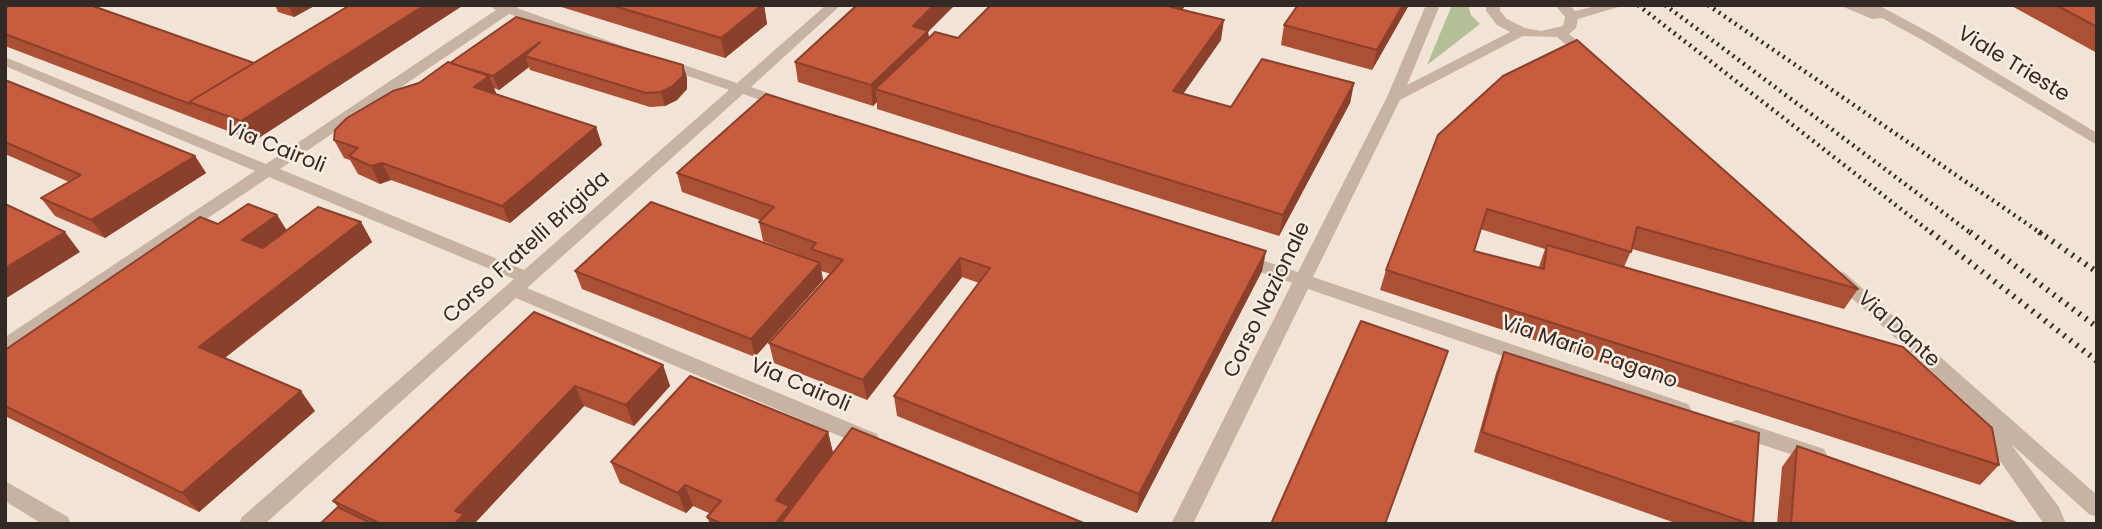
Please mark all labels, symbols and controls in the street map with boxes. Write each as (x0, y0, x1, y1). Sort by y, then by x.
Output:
street label: Viale Trieste (1952, 22, 2074, 108)
street label: Via Cairoli (221, 116, 329, 180)
street label: Corso Fratelli Brigida (438, 167, 616, 329)
street label: Corso Nazionale (1219, 218, 1317, 382)
street label: Via Dante (1852, 286, 1944, 374)
street label: Via Mario Pagano (1497, 311, 1681, 395)
street label: Via Cairoli (746, 354, 854, 418)

